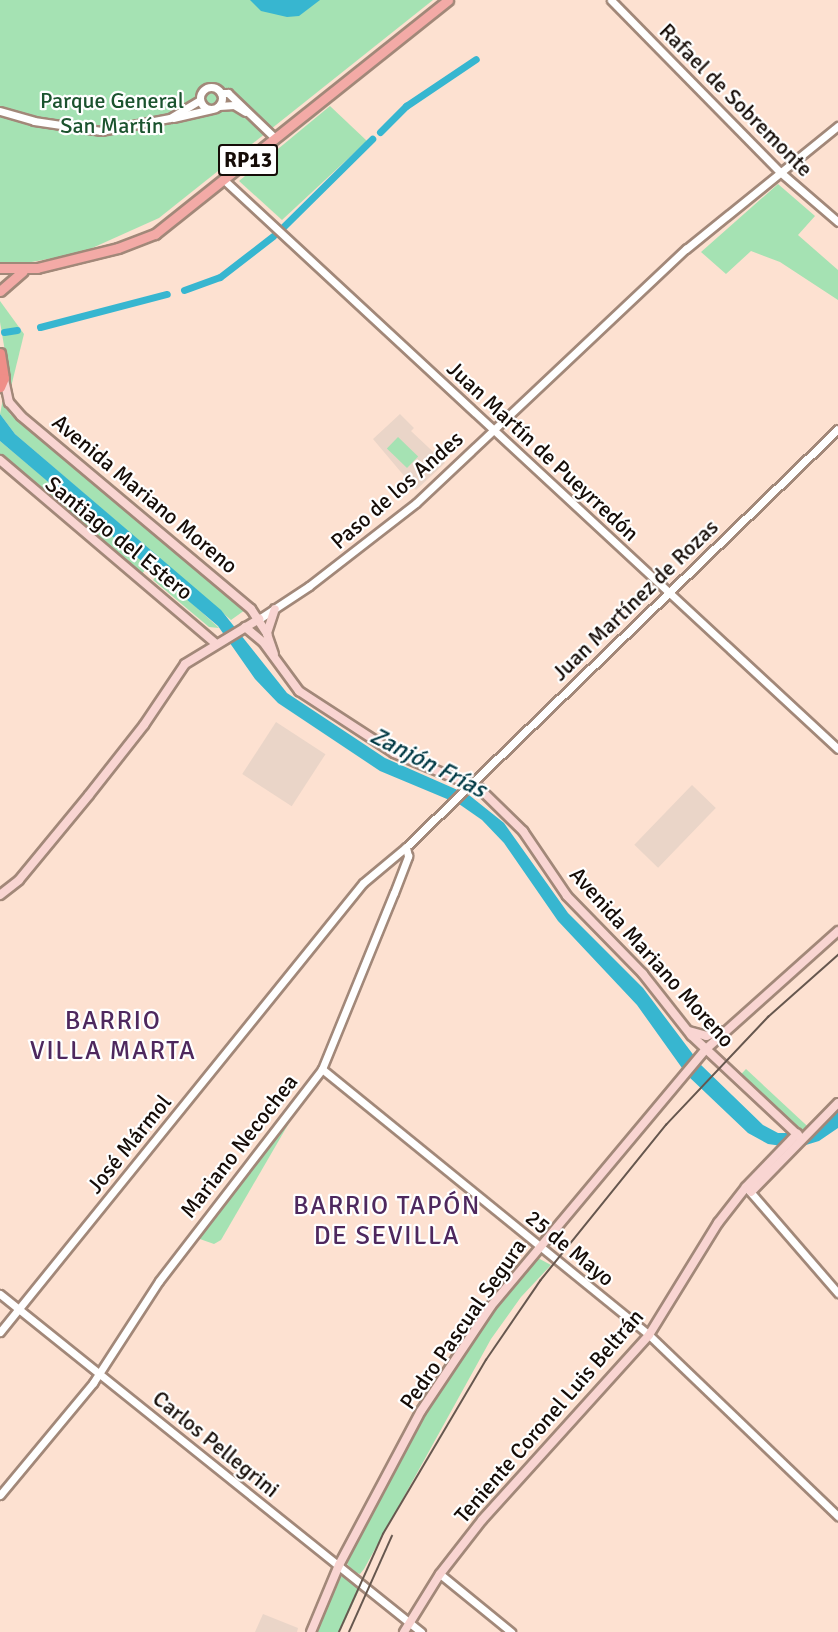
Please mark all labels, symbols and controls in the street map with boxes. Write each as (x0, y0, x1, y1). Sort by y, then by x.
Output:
street label: Rafael de Sobremonte (654, 18, 818, 182)
park label: Parque General San Martín (40, 87, 184, 138)
road number: RP13 (218, 142, 278, 178)
street label: Juan Martín de Pueyrredón (442, 355, 644, 547)
street label: Avenida Mariano Moreno (47, 409, 243, 579)
street label: Paso de los Andes (326, 425, 468, 555)
street label: Santiago del Estero (40, 471, 198, 605)
street label: Juan Martínez de Rozas (546, 514, 724, 686)
water label: Zanjón Frías (365, 722, 491, 804)
street label: Avenida Mariano Moreno (564, 861, 740, 1053)
district label: BARRIO VILLA MARTA (30, 1006, 196, 1068)
street label: Mariano Necochea (175, 1069, 303, 1223)
street label: José Mármol (81, 1089, 177, 1199)
district label: BARRIO TAPÓN DE SEVILLA (293, 1191, 481, 1252)
street label: 25 de Mayo (520, 1204, 620, 1292)
street label: Pedro Pascual Segura (394, 1234, 532, 1414)
street label: Teniente Coronel Luis Beltrán (449, 1304, 649, 1528)
street label: Carlos Pellegrini (148, 1385, 284, 1503)

